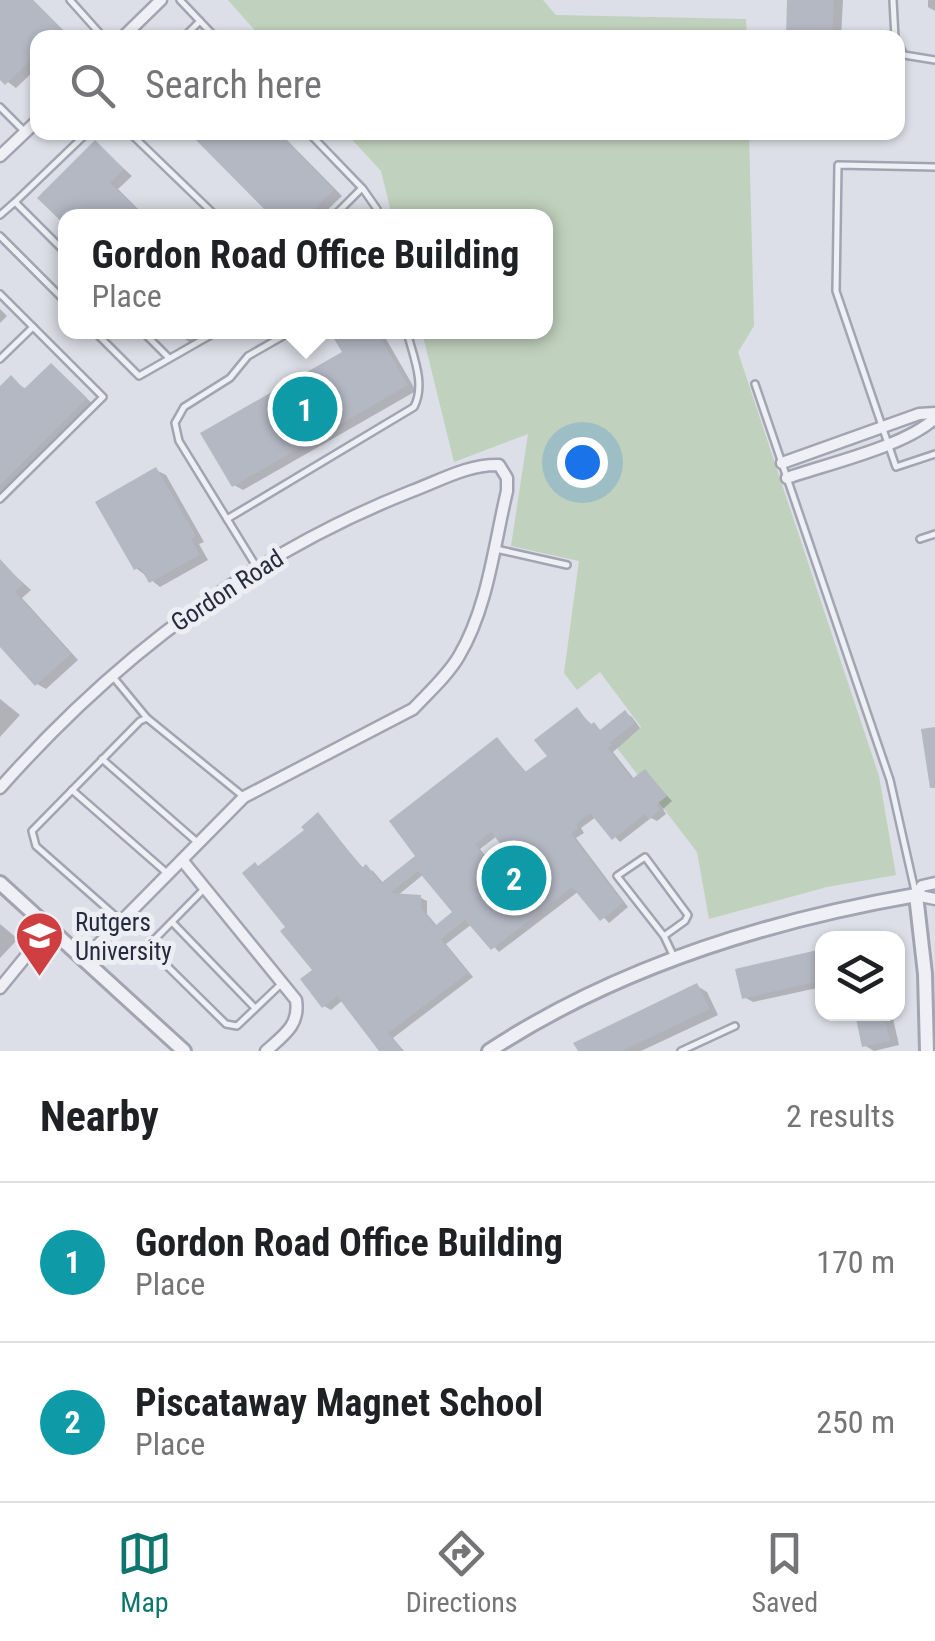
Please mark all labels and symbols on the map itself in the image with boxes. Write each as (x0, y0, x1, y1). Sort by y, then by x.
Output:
pin: 1 (272, 372, 338, 446)
your location (557, 437, 608, 488)
street label: Gordon Road (166, 543, 289, 637)
pin: 2 (482, 840, 546, 916)
place label: Rutgers University (75, 908, 172, 966)
school or university icon: Rutgers University (14, 910, 66, 978)

